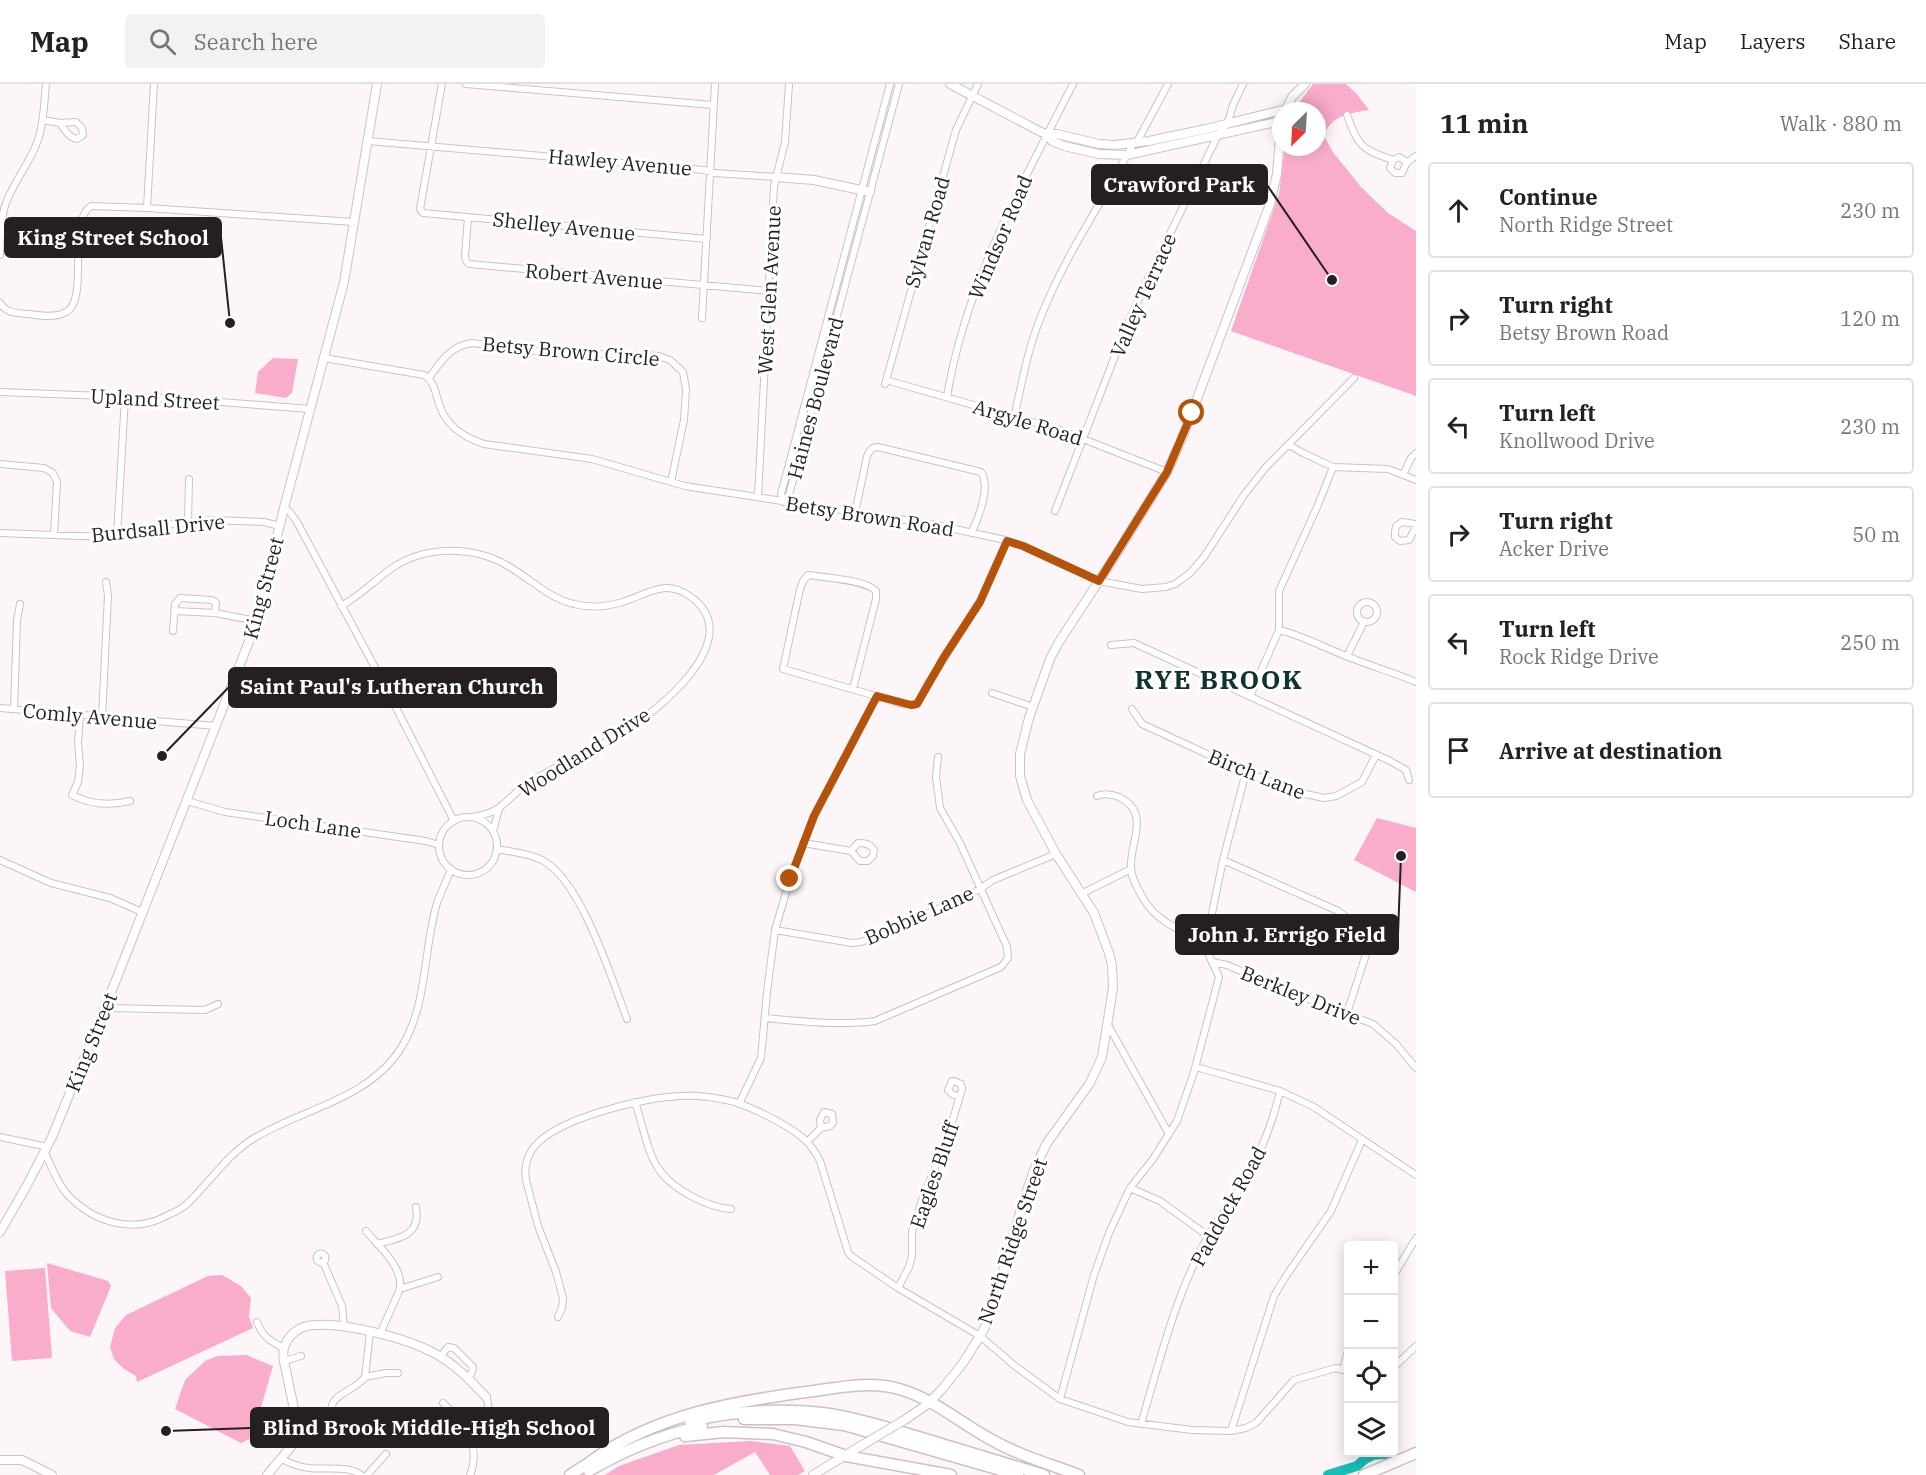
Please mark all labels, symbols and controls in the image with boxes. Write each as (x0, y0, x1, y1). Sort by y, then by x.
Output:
search box (125, 14, 545, 68)
text: Map (30, 23, 89, 60)
icon: search (146, 25, 179, 58)
text: Search here (194, 27, 318, 56)
text: Map (1664, 27, 1707, 55)
text: Layers (1740, 27, 1806, 55)
text: Share (1839, 27, 1896, 55)
north arrow (1272, 102, 1326, 156)
text: 11 min (1440, 106, 1528, 140)
text: Walk · 880 m (1780, 110, 1902, 137)
street label: Hawley Avenue (547, 142, 693, 182)
callout: Crawford Park (1092, 165, 1267, 204)
text: Crawford Park (1103, 170, 1255, 198)
street label: Windsor Road (962, 171, 1038, 303)
street label: Sylvan Road (898, 173, 956, 291)
text: Continue (1499, 182, 1598, 211)
icon: ahead (1442, 194, 1475, 227)
text: 230 m (1840, 197, 1900, 224)
street label: Shelley Avenue (491, 205, 637, 247)
street label: West Glen Avenue (751, 205, 787, 375)
text: North Ridge Street (1499, 211, 1673, 238)
callout: King Street School (5, 218, 221, 257)
text: King Street School (17, 223, 209, 251)
street label: Valley Terrace (1104, 229, 1182, 361)
street label: Robert Avenue (524, 257, 664, 295)
text: Turn right (1499, 290, 1613, 319)
icon: right (1442, 302, 1475, 335)
text: 120 m (1840, 305, 1900, 332)
street label: Haines Boulevard (780, 314, 850, 482)
text: Betsy Brown Road (1499, 319, 1669, 346)
street label: Betsy Brown Circle (481, 330, 661, 372)
street label: Upland Street (90, 382, 220, 416)
street label: Argyle Road (970, 393, 1086, 451)
text: Turn left (1499, 398, 1595, 427)
route start (1178, 399, 1204, 425)
icon: left (1442, 410, 1475, 443)
text: 230 m (1840, 413, 1900, 440)
text: Knollwood Drive (1499, 427, 1655, 454)
street label: Betsy Brown Road (784, 489, 956, 543)
text: Turn right (1499, 506, 1613, 535)
street label: Burdsall Drive (90, 508, 226, 548)
icon: right (1442, 518, 1475, 551)
text: 50 m (1852, 521, 1900, 548)
street label: King Street (236, 534, 290, 642)
text: Acker Drive (1499, 535, 1609, 562)
text: Turn left (1499, 614, 1595, 643)
icon: left (1442, 626, 1475, 659)
text: 250 m (1840, 629, 1900, 656)
text: Rock Ridge Drive (1499, 643, 1659, 670)
district label: RYE BROOK (1135, 662, 1303, 696)
callout: Saint Paul's Lutheran Church (229, 668, 556, 707)
text: Saint Paul's Lutheran Church (240, 672, 544, 700)
street label: Comly Avenue (22, 697, 158, 735)
street label: Woodland Drive (513, 701, 655, 803)
icon: arrive (1442, 734, 1475, 767)
text: Arrive at destination (1499, 736, 1722, 765)
street label: Birch Lane (1205, 742, 1309, 806)
street label: Loch Lane (263, 804, 363, 844)
route end (776, 865, 802, 891)
street label: Bobbie Lane (860, 879, 978, 951)
callout: John J. Errigo Field (1176, 915, 1398, 954)
text: John J. Errigo Field (1188, 920, 1386, 948)
street label: Berkley Drive (1237, 959, 1365, 1031)
street label: King Street (59, 988, 123, 1096)
street label: Eagles Bluff (903, 1117, 965, 1232)
street label: Paddock Road (1184, 1141, 1272, 1271)
street label: North Ridge Street (971, 1154, 1053, 1328)
map controls (1344, 1241, 1398, 1457)
button: + (1344, 1241, 1398, 1295)
button: − (1344, 1295, 1398, 1349)
button: locate (1344, 1349, 1398, 1403)
button: layers (1344, 1403, 1398, 1457)
callout: Blind Brook Middle-High School (251, 1408, 608, 1447)
text: Blind Brook Middle-High School (263, 1413, 595, 1441)

